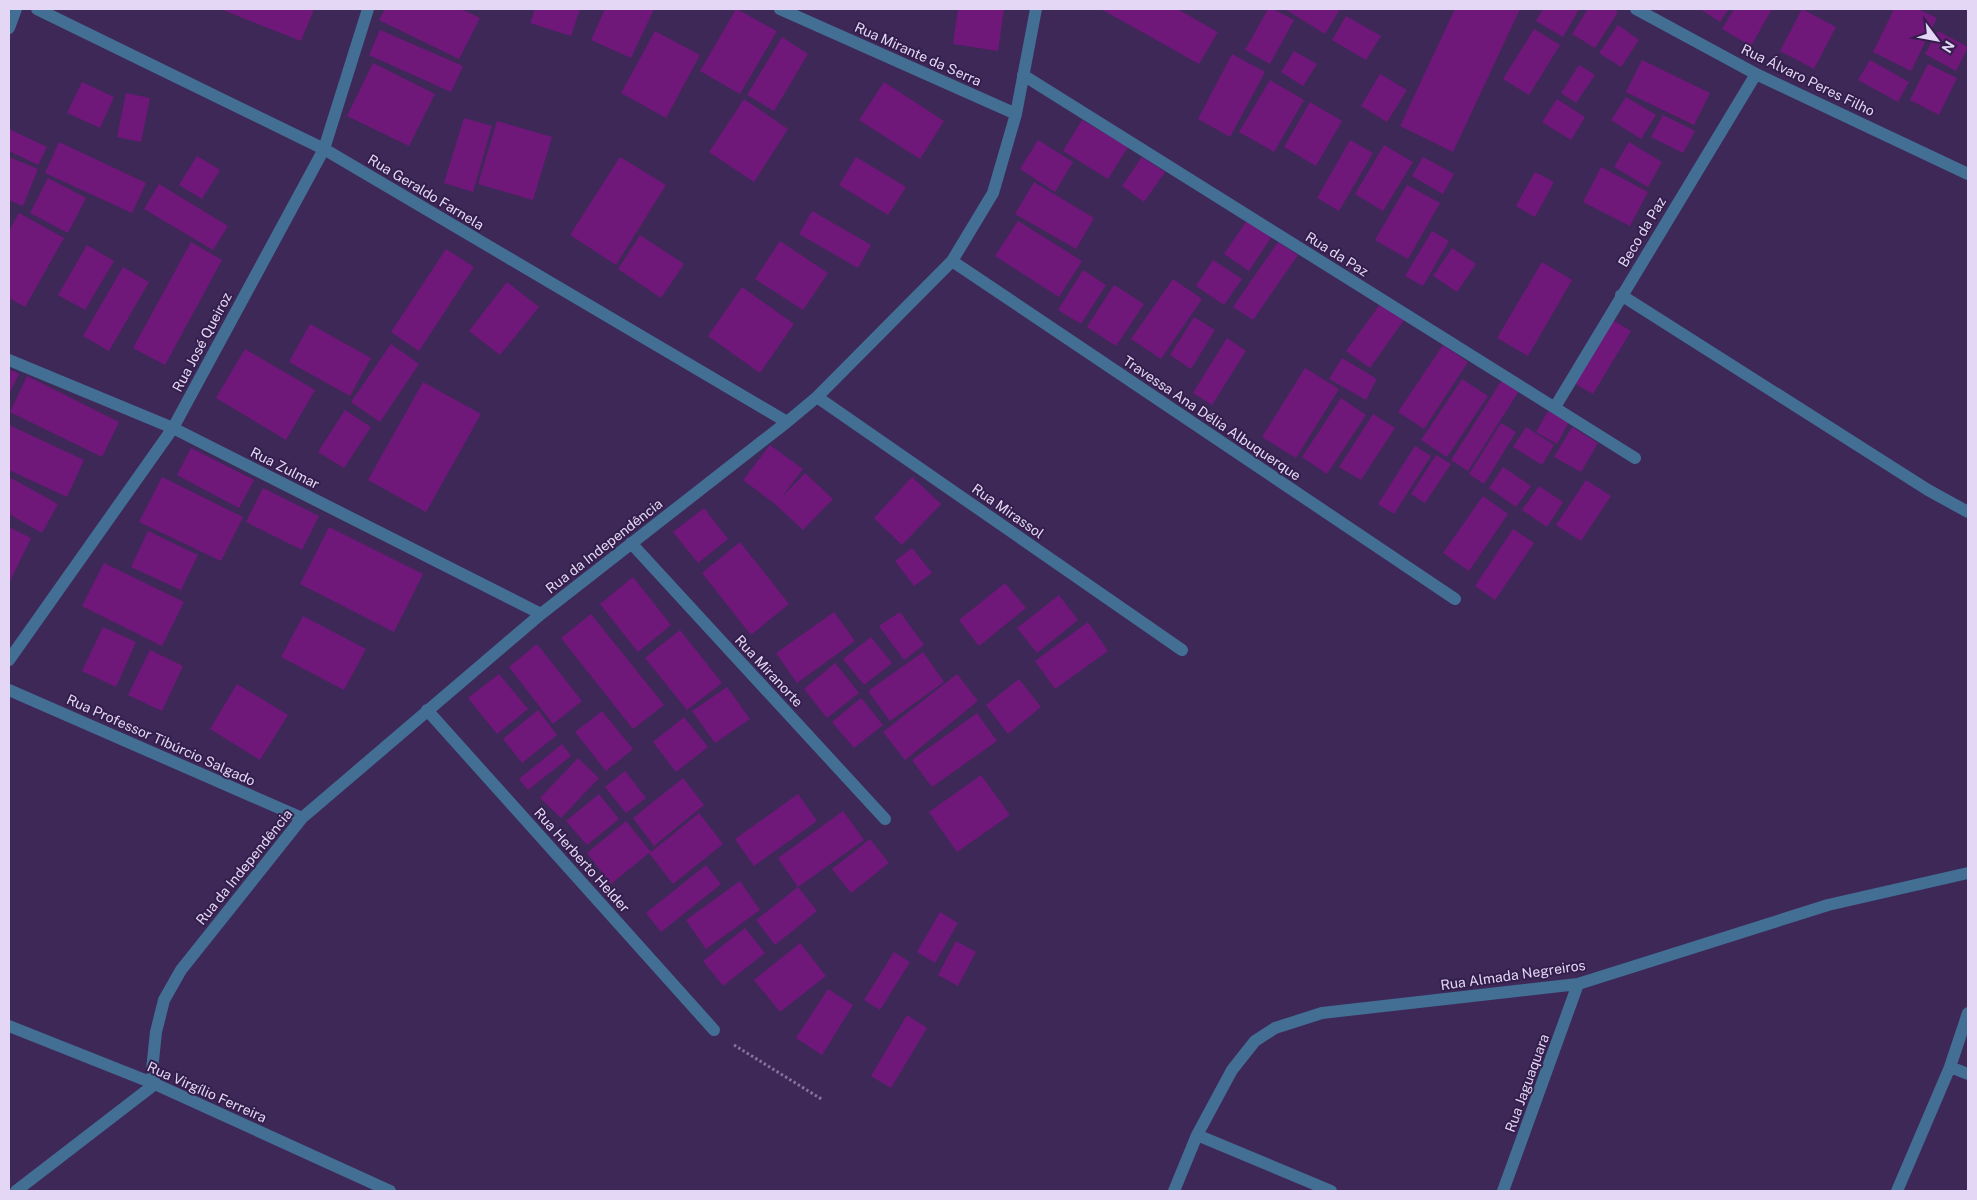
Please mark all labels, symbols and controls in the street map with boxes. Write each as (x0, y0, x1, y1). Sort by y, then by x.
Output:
north arrow (1912, 15, 1962, 65)
street label: Rua Mirante da Serra (852, 19, 984, 89)
text: N (1938, 38, 1958, 56)
street label: Rua Álvaro Peres Filho (1739, 40, 1878, 119)
street label: Rua Geraldo Farnela (365, 151, 487, 233)
street label: Beco da Paz (1615, 194, 1669, 270)
street label: Rua da Paz (1303, 228, 1372, 280)
street label: Rua José Queiroz (169, 289, 235, 394)
street label: Travessa Ana Délia Albuquerque (1120, 352, 1304, 484)
street label: Rua Zulmar (248, 444, 322, 492)
street label: Rua Mirassol (969, 480, 1047, 542)
street label: Rua da Independência (542, 495, 666, 597)
street label: Rua Miranorte (732, 632, 806, 710)
street label: Rua Professor Tibúrcio Salgado (64, 691, 258, 789)
street label: Rua Herberto Helder (531, 805, 633, 915)
street label: Rua da Independência (193, 806, 295, 928)
street label: Rua Almada Negreiros (1439, 957, 1587, 993)
street label: Rua Jaguaquara (1502, 1032, 1552, 1134)
street label: Rua Virgílio Ferreira (145, 1058, 269, 1126)

